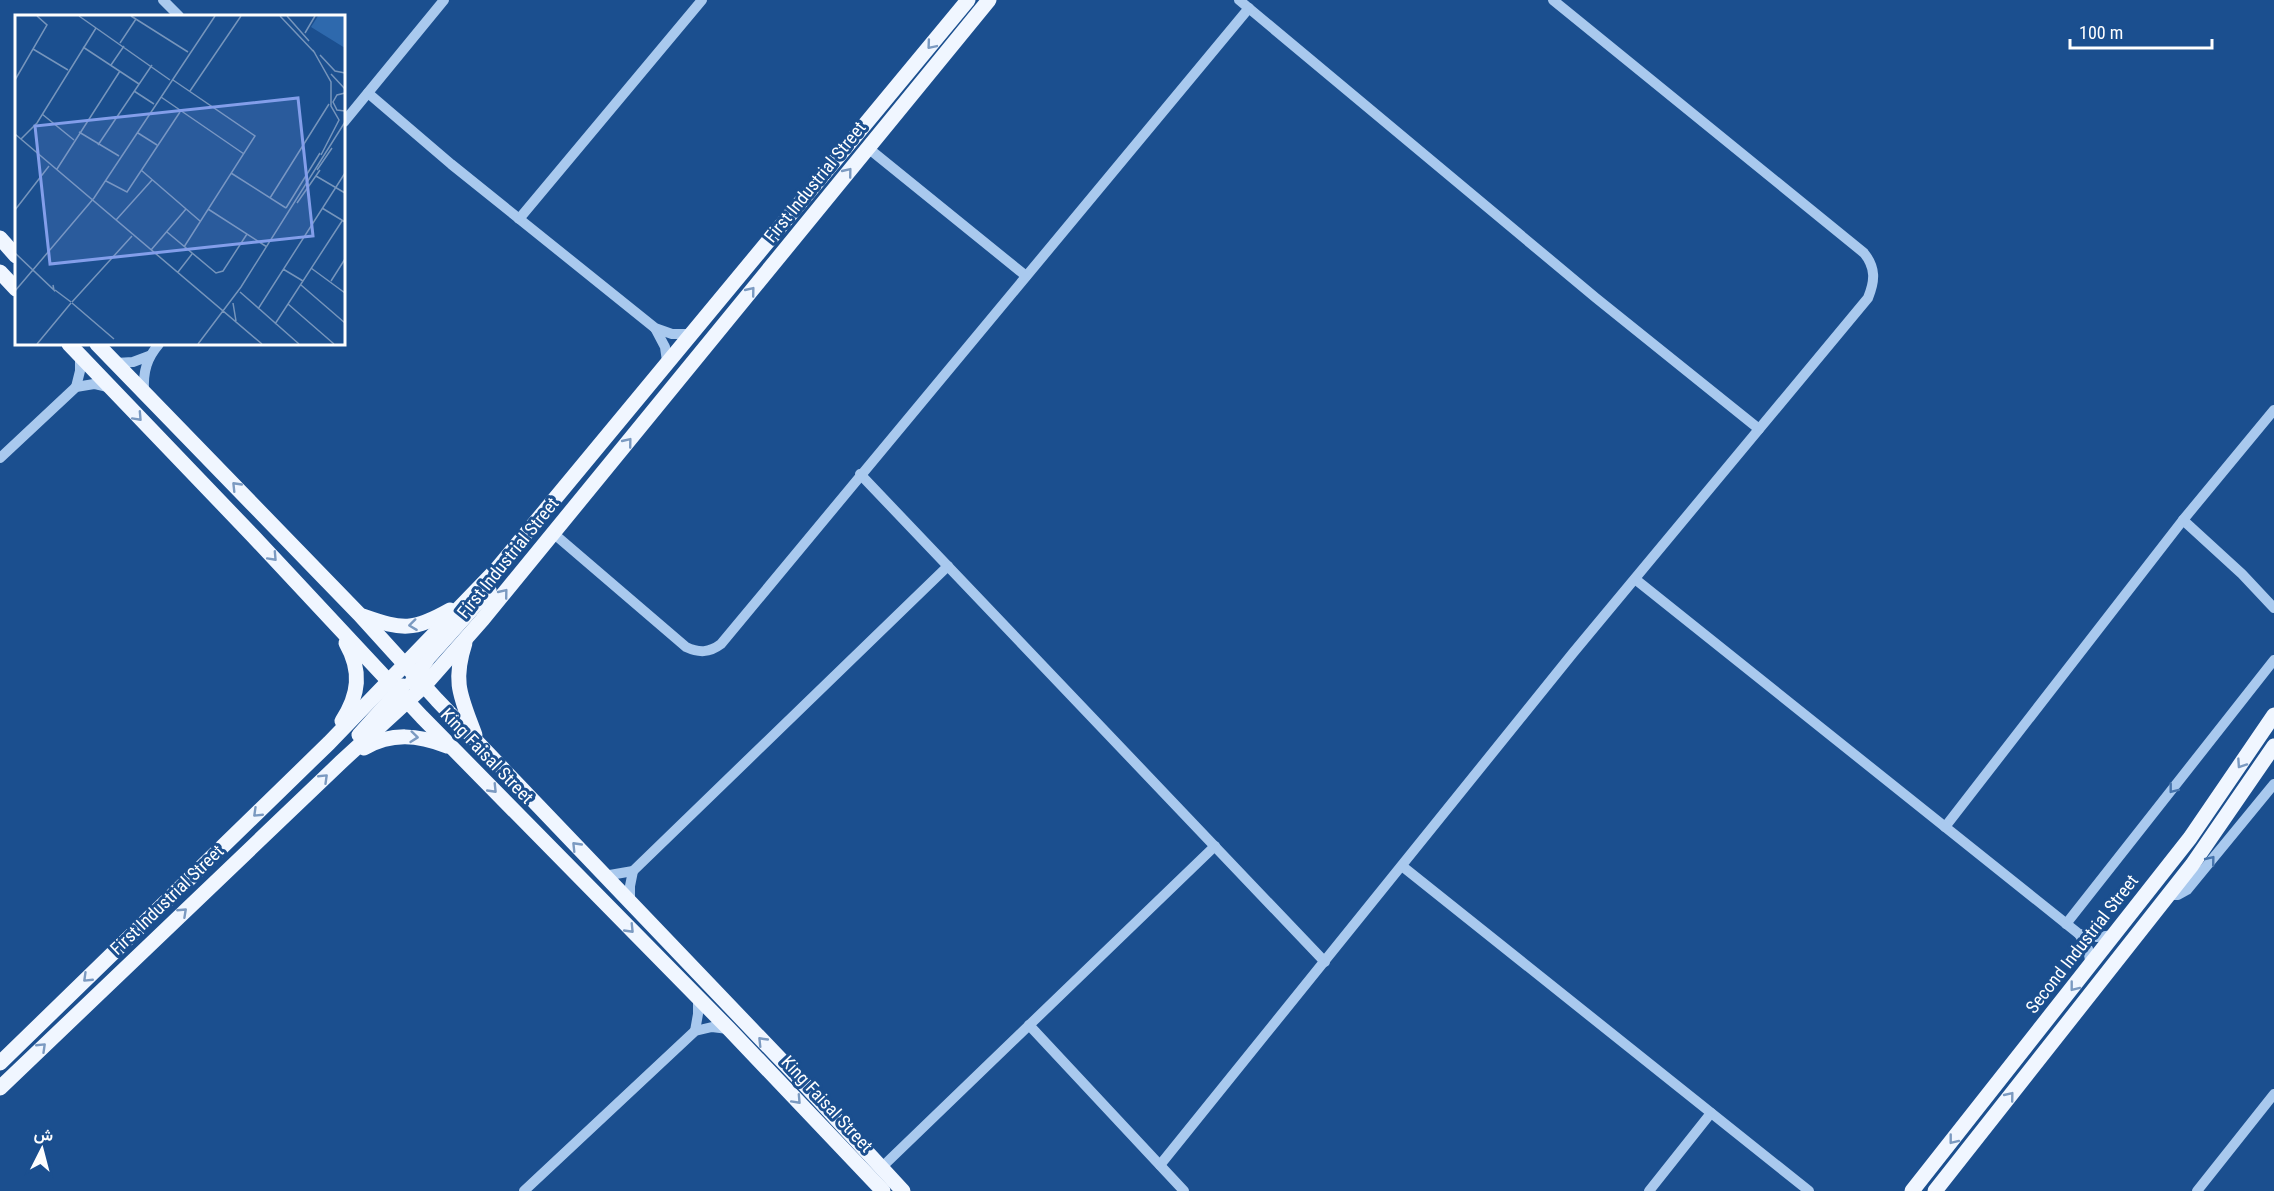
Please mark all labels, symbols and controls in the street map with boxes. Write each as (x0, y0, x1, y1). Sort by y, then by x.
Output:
scale bar (2070, 12, 2212, 50)
inset map (15, 15, 345, 345)
text: 100 m (2079, 22, 2123, 43)
one-way arrow (927, 38, 938, 49)
street label: First Industrial Street (760, 117, 870, 246)
one-way arrow (841, 168, 852, 179)
one-way arrow (744, 287, 755, 298)
one-way arrow (130, 409, 141, 420)
one-way arrow (620, 438, 631, 449)
one-way arrow (233, 483, 244, 494)
street label: First Industrial Street (453, 493, 563, 622)
one-way arrow (266, 550, 277, 561)
one-way arrow (497, 589, 508, 600)
one-way arrow (409, 619, 418, 631)
street label: King Faisal Street (437, 704, 538, 808)
one-way arrow (410, 730, 419, 743)
one-way arrow (2237, 757, 2248, 768)
one-way arrow (318, 774, 328, 785)
one-way arrow (486, 782, 497, 793)
one-way arrow (2169, 782, 2180, 793)
one-way arrow (254, 806, 264, 817)
street label: First Industrial Street (106, 840, 228, 959)
one-way arrow (572, 842, 583, 853)
one-way arrow (2204, 856, 2215, 867)
street label: Second Industrial Street (2021, 870, 2142, 1017)
one-way arrow (176, 908, 186, 919)
one-way arrow (623, 922, 634, 932)
one-way arrow (84, 971, 95, 982)
one-way arrow (2070, 981, 2081, 992)
one-way arrow (759, 1037, 770, 1048)
one-way arrow (35, 1043, 45, 1054)
street label: King Faisal Street (777, 1051, 877, 1156)
one-way arrow (2003, 1092, 2014, 1103)
one-way arrow (789, 1093, 800, 1104)
north arrow (12, 1119, 72, 1179)
text: ش (33, 1124, 54, 1145)
one-way arrow (1949, 1133, 1960, 1144)

